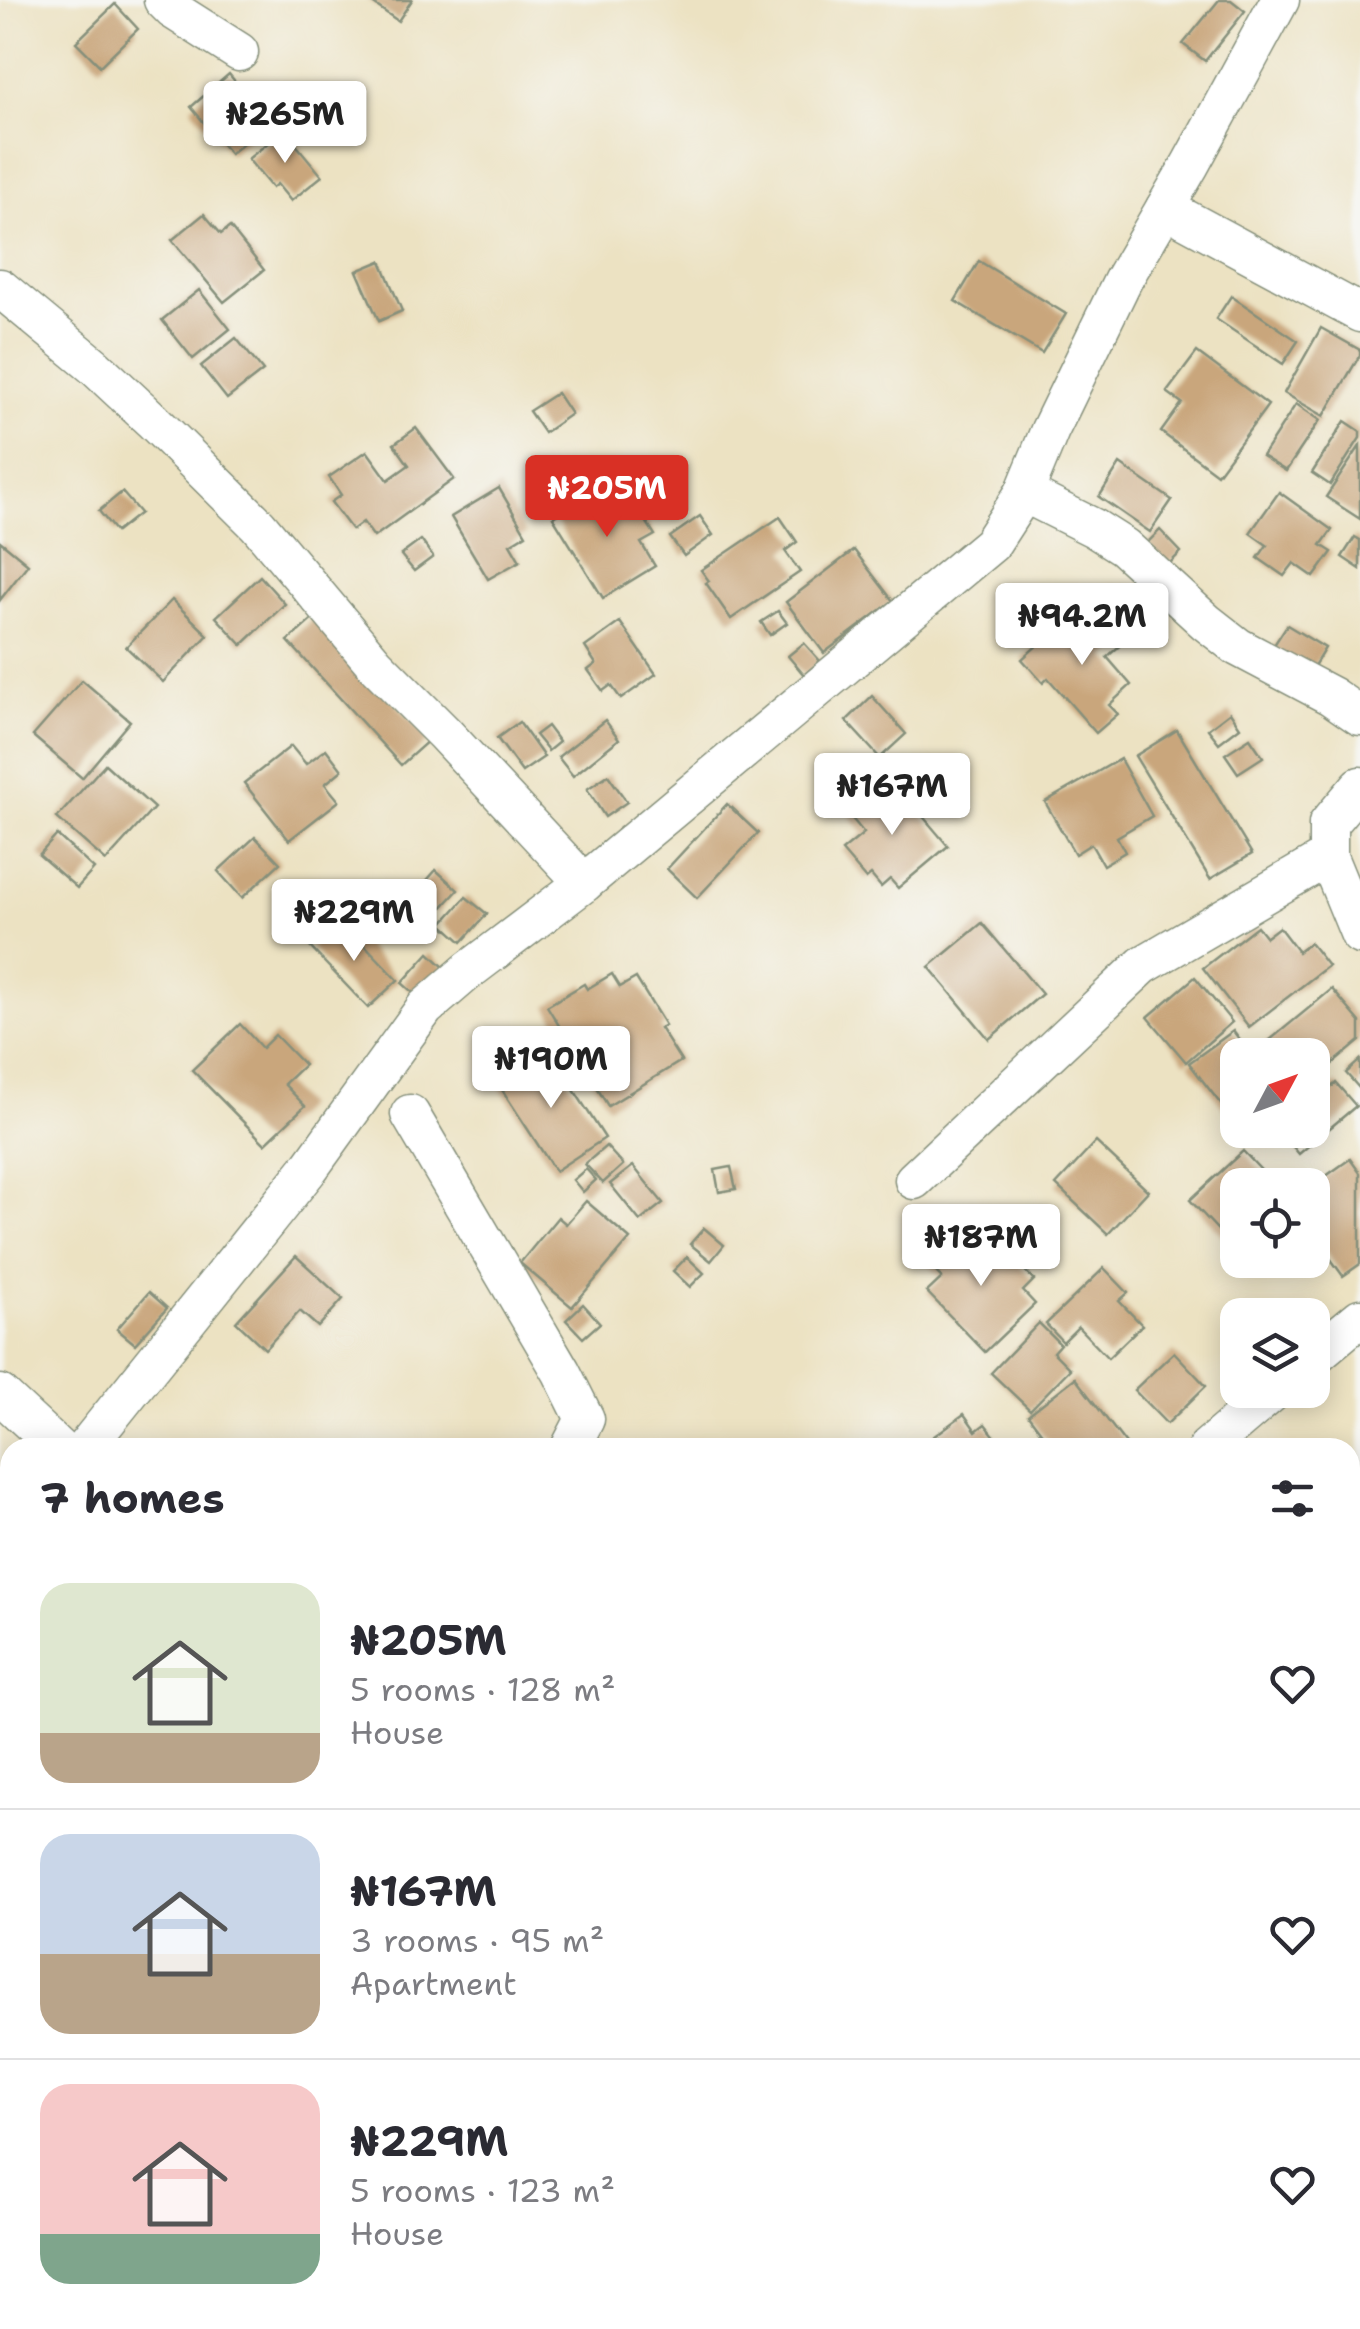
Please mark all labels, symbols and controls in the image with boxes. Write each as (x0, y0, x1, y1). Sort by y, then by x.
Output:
pin: ₦265M (215, 81, 355, 166)
text: ₦265M (225, 92, 345, 135)
pin: ₦205M (537, 455, 677, 540)
text: ₦205M (547, 466, 667, 509)
pin: ₦94.2M (1001, 583, 1163, 668)
text: ₦94.2M (1017, 594, 1147, 637)
pin: ₦167M (822, 753, 962, 838)
text: ₦167M (836, 764, 948, 807)
pin: ₦229M (284, 879, 424, 964)
text: ₦229M (294, 890, 414, 933)
pin: ₦190M (481, 1026, 621, 1111)
text: ₦190M (494, 1037, 608, 1080)
north arrow (1220, 1038, 1330, 1148)
map controls (1220, 1038, 1330, 1408)
button: locate (1220, 1168, 1330, 1278)
pin: ₦187M (911, 1204, 1051, 1289)
text: ₦187M (924, 1215, 1038, 1258)
button: layers (1220, 1298, 1330, 1408)
text: 7 homes (40, 1470, 225, 1526)
icon: filters (1265, 1471, 1320, 1526)
text: ₦205M (350, 1612, 507, 1668)
icon: home (120, 1623, 240, 1743)
icon: heart (1265, 1656, 1320, 1711)
text: 5 rooms · 128 m² (350, 1668, 616, 1711)
text: House (350, 1711, 444, 1754)
text: ₦167M (350, 1863, 497, 1919)
icon: home (120, 1874, 240, 1994)
icon: heart (1265, 1907, 1320, 1962)
text: 3 rooms · 95 m² (350, 1919, 604, 1962)
text: Apartment (350, 1962, 517, 2005)
text: ₦229M (350, 2113, 508, 2169)
icon: home (120, 2124, 240, 2244)
icon: heart (1265, 2157, 1320, 2212)
text: 5 rooms · 123 m² (350, 2169, 615, 2212)
text: House (350, 2212, 444, 2255)

